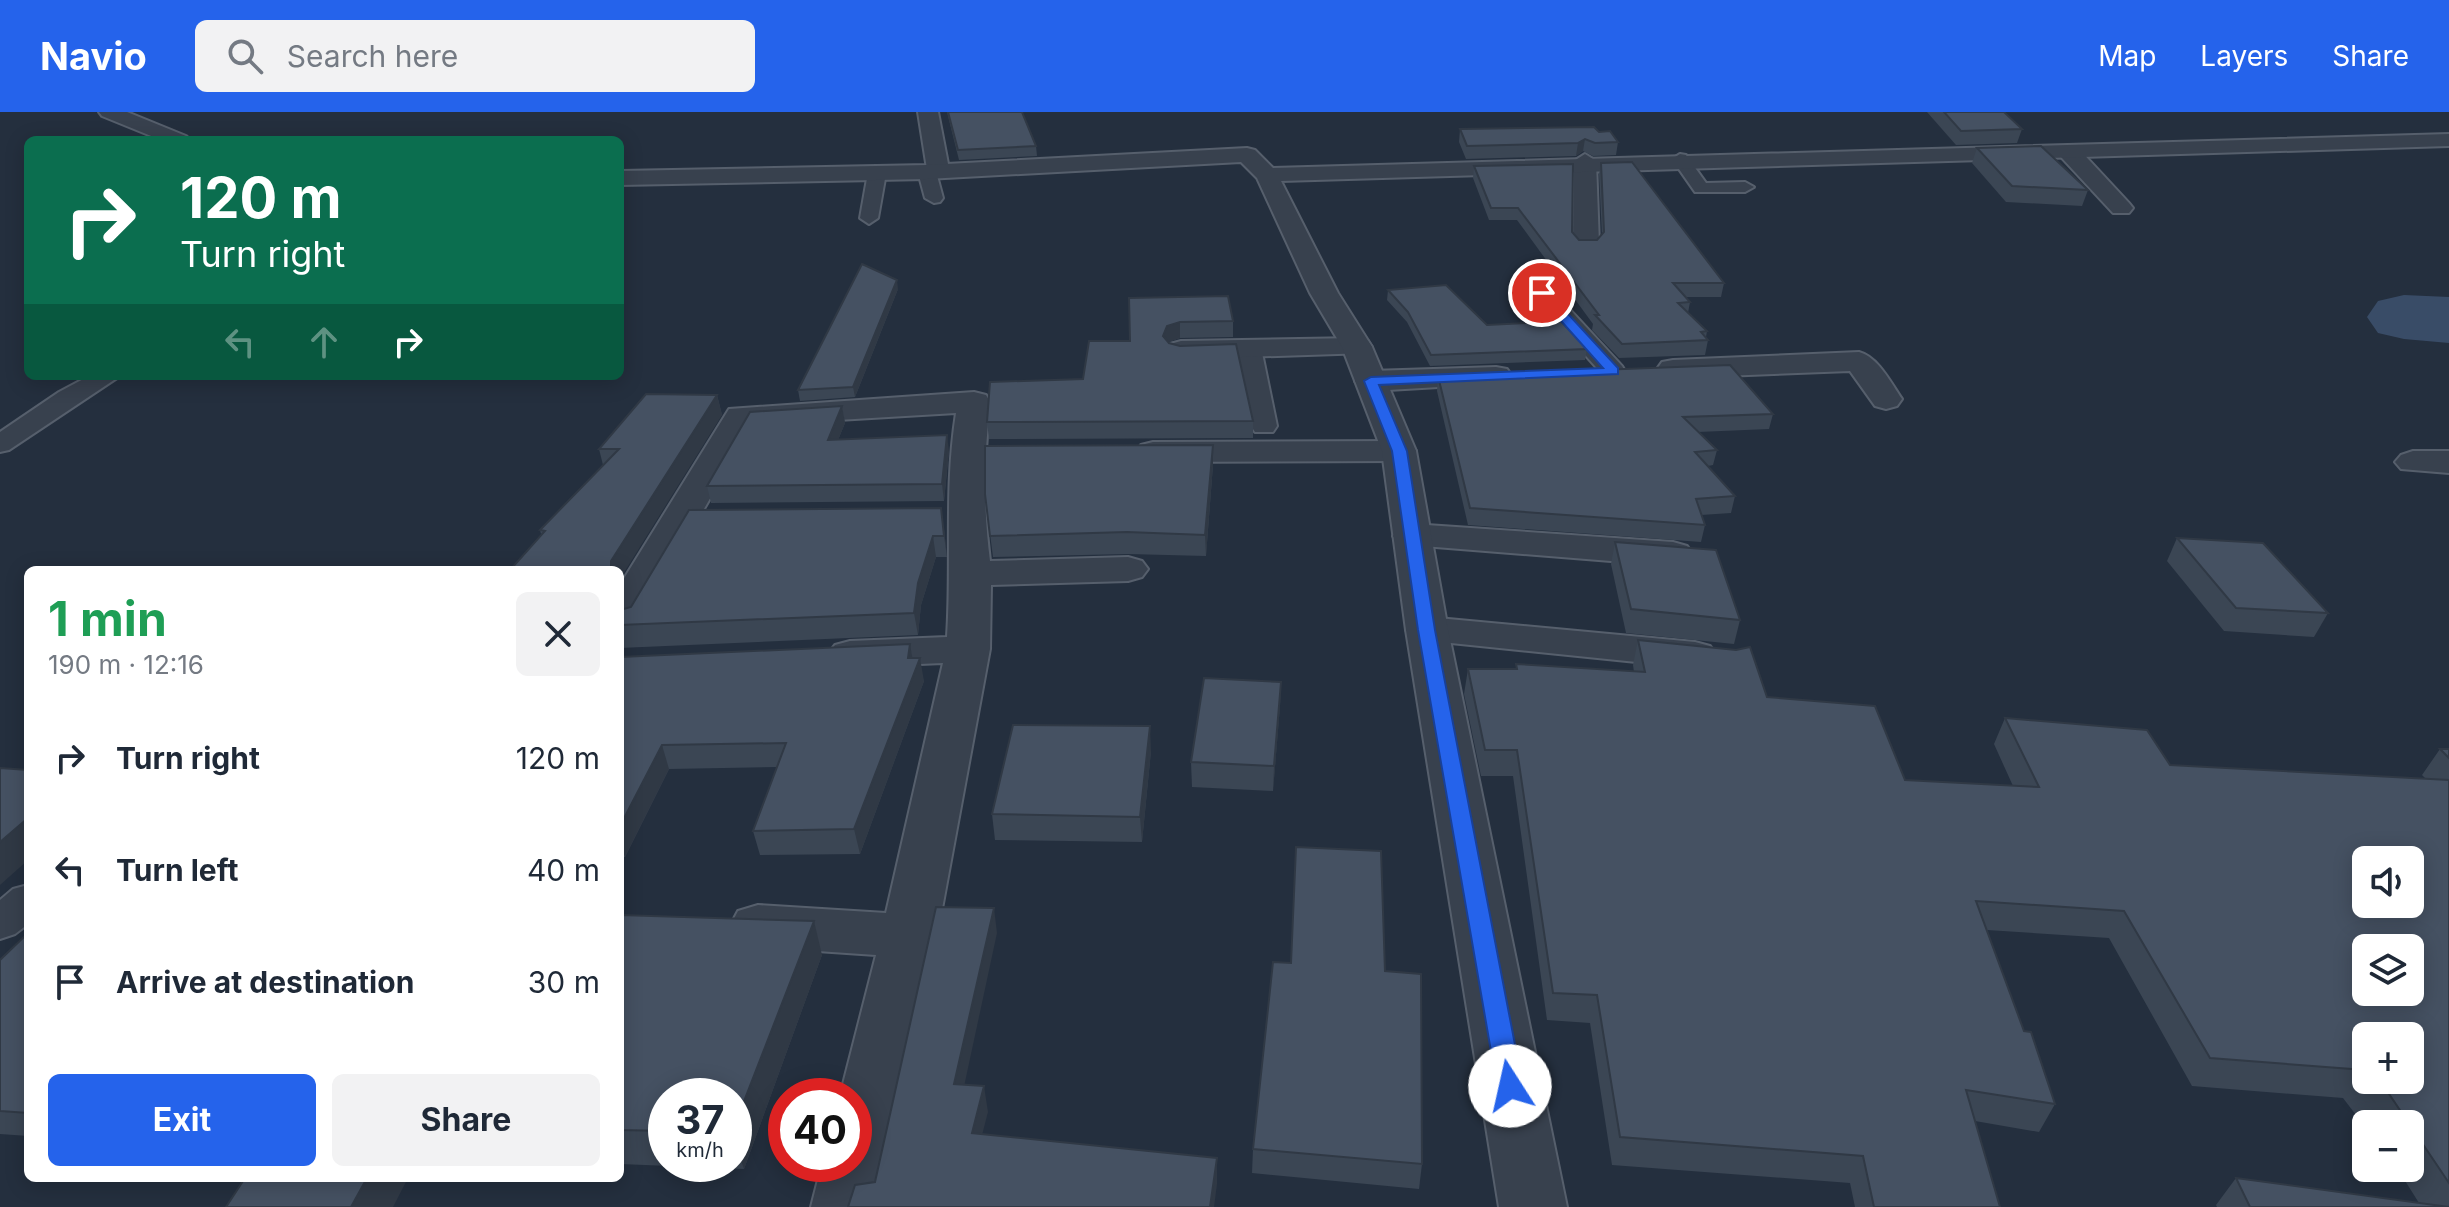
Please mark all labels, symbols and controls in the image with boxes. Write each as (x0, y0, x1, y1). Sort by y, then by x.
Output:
search box (195, 20, 755, 92)
text: Navio (40, 33, 147, 79)
icon: search (223, 34, 267, 78)
text: Search here (287, 38, 458, 74)
text: Map (2098, 39, 2156, 73)
text: Layers (2200, 39, 2288, 73)
text: Share (2332, 39, 2409, 73)
text: 120 m (180, 164, 342, 232)
icon: right (48, 168, 152, 272)
text: Turn right (180, 232, 345, 276)
pin (1508, 259, 1576, 327)
icon: arrive (1520, 271, 1564, 315)
icon: left (218, 320, 262, 364)
icon: ahead (302, 320, 346, 364)
icon: right (386, 320, 430, 364)
text: 1 min (48, 589, 167, 648)
button: close (516, 592, 600, 676)
text: 190 m · 12:16 (48, 649, 204, 680)
icon: right (48, 736, 92, 780)
text: Turn right (116, 740, 260, 776)
text: 120 m (516, 740, 600, 776)
map controls (2352, 846, 2424, 1182)
button: sound (2352, 846, 2424, 918)
icon: left (48, 848, 92, 892)
text: Turn left (116, 852, 238, 888)
text: 40 m (527, 852, 600, 888)
button: layers (2352, 934, 2424, 1006)
icon: arrive (48, 960, 92, 1004)
text: Arrive at destination (116, 964, 414, 1000)
text: 30 m (528, 964, 600, 1000)
button: + (2352, 1022, 2424, 1094)
position arrow (1468, 1044, 1552, 1128)
button: Exit (48, 1074, 316, 1166)
button: Share (332, 1074, 600, 1166)
speed limit sign: 40 (768, 1078, 872, 1182)
text: 37 (675, 1095, 725, 1144)
button: − (2352, 1110, 2424, 1182)
text: km/h (676, 1138, 724, 1162)

